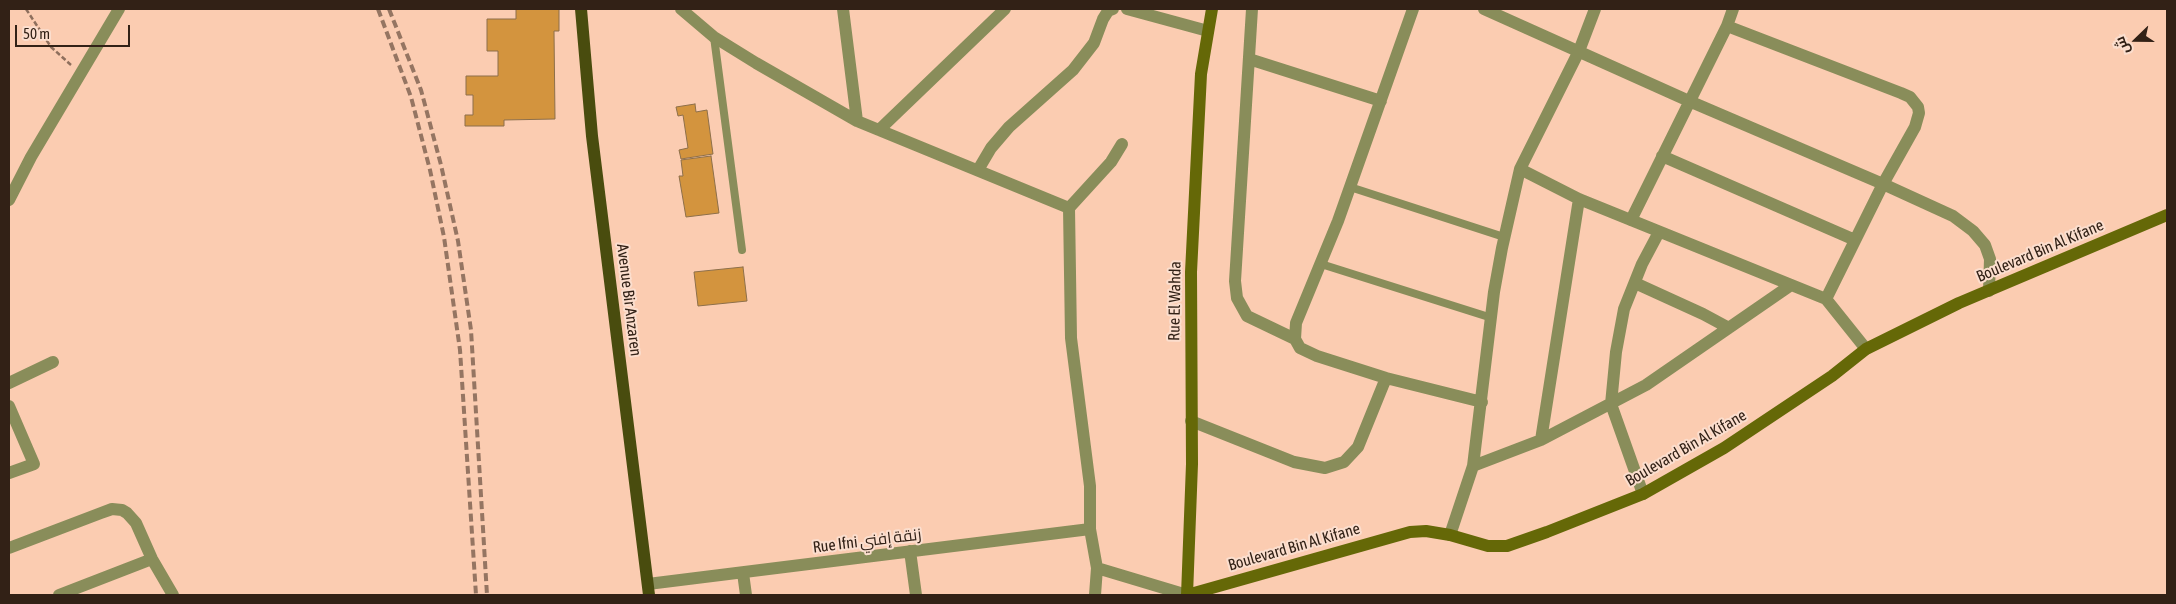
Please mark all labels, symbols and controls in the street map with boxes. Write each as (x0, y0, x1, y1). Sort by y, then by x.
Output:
scale bar (18, 15, 132, 47)
north arrow (2111, 15, 2161, 65)
text: 50 m (23, 25, 50, 42)
text: ش (2111, 34, 2133, 57)
street label: Boulevard Bin Al Kifane (1974, 216, 2106, 286)
street label: Avenue Bir Anzaren (613, 243, 645, 357)
street label: Rue El Wahda (1165, 261, 1185, 341)
street label: Boulevard Bin Al Kifane (1622, 406, 1750, 490)
street label: Boulevard Bin Al Kifane (1226, 519, 1362, 575)
street label: Rue Ifni زنقة إفني (812, 525, 922, 557)

